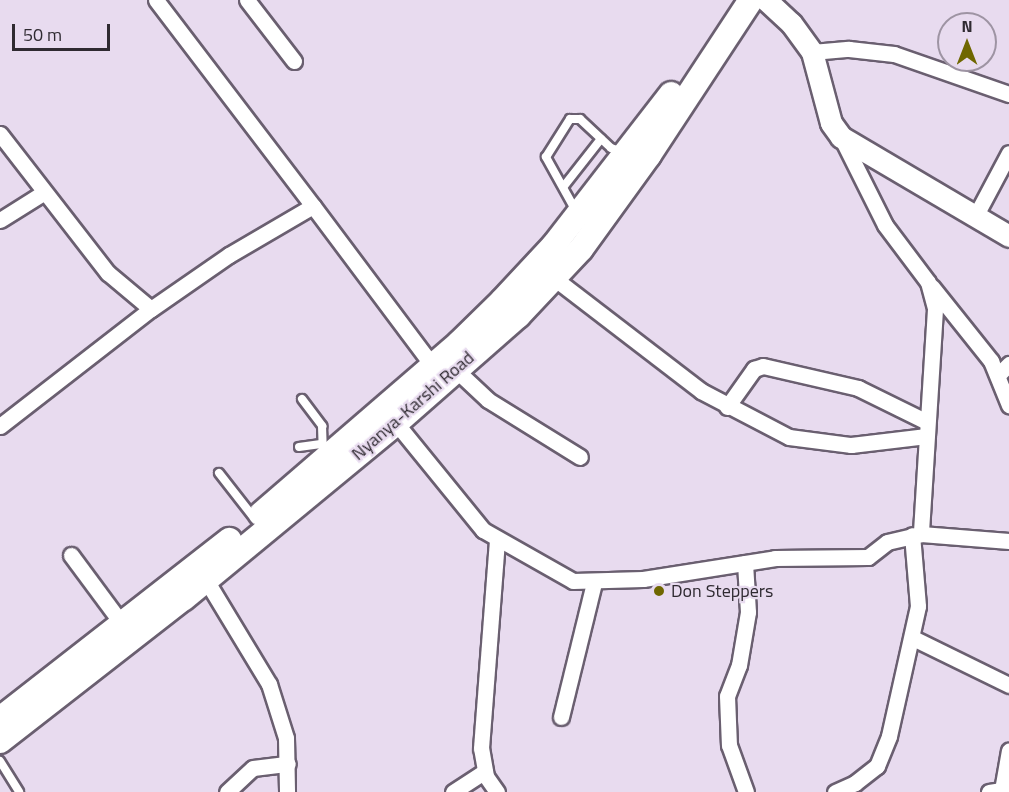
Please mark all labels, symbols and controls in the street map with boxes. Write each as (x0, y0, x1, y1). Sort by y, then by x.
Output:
scale bar (15, 12, 112, 50)
north arrow (937, 12, 997, 72)
text: N (961, 14, 973, 38)
text: 50 m (23, 21, 62, 48)
street label: Nyanya-Karshi Road (347, 347, 479, 465)
place label: Don Steppers (671, 580, 773, 602)
marker: Don Steppers (652, 584, 666, 598)

